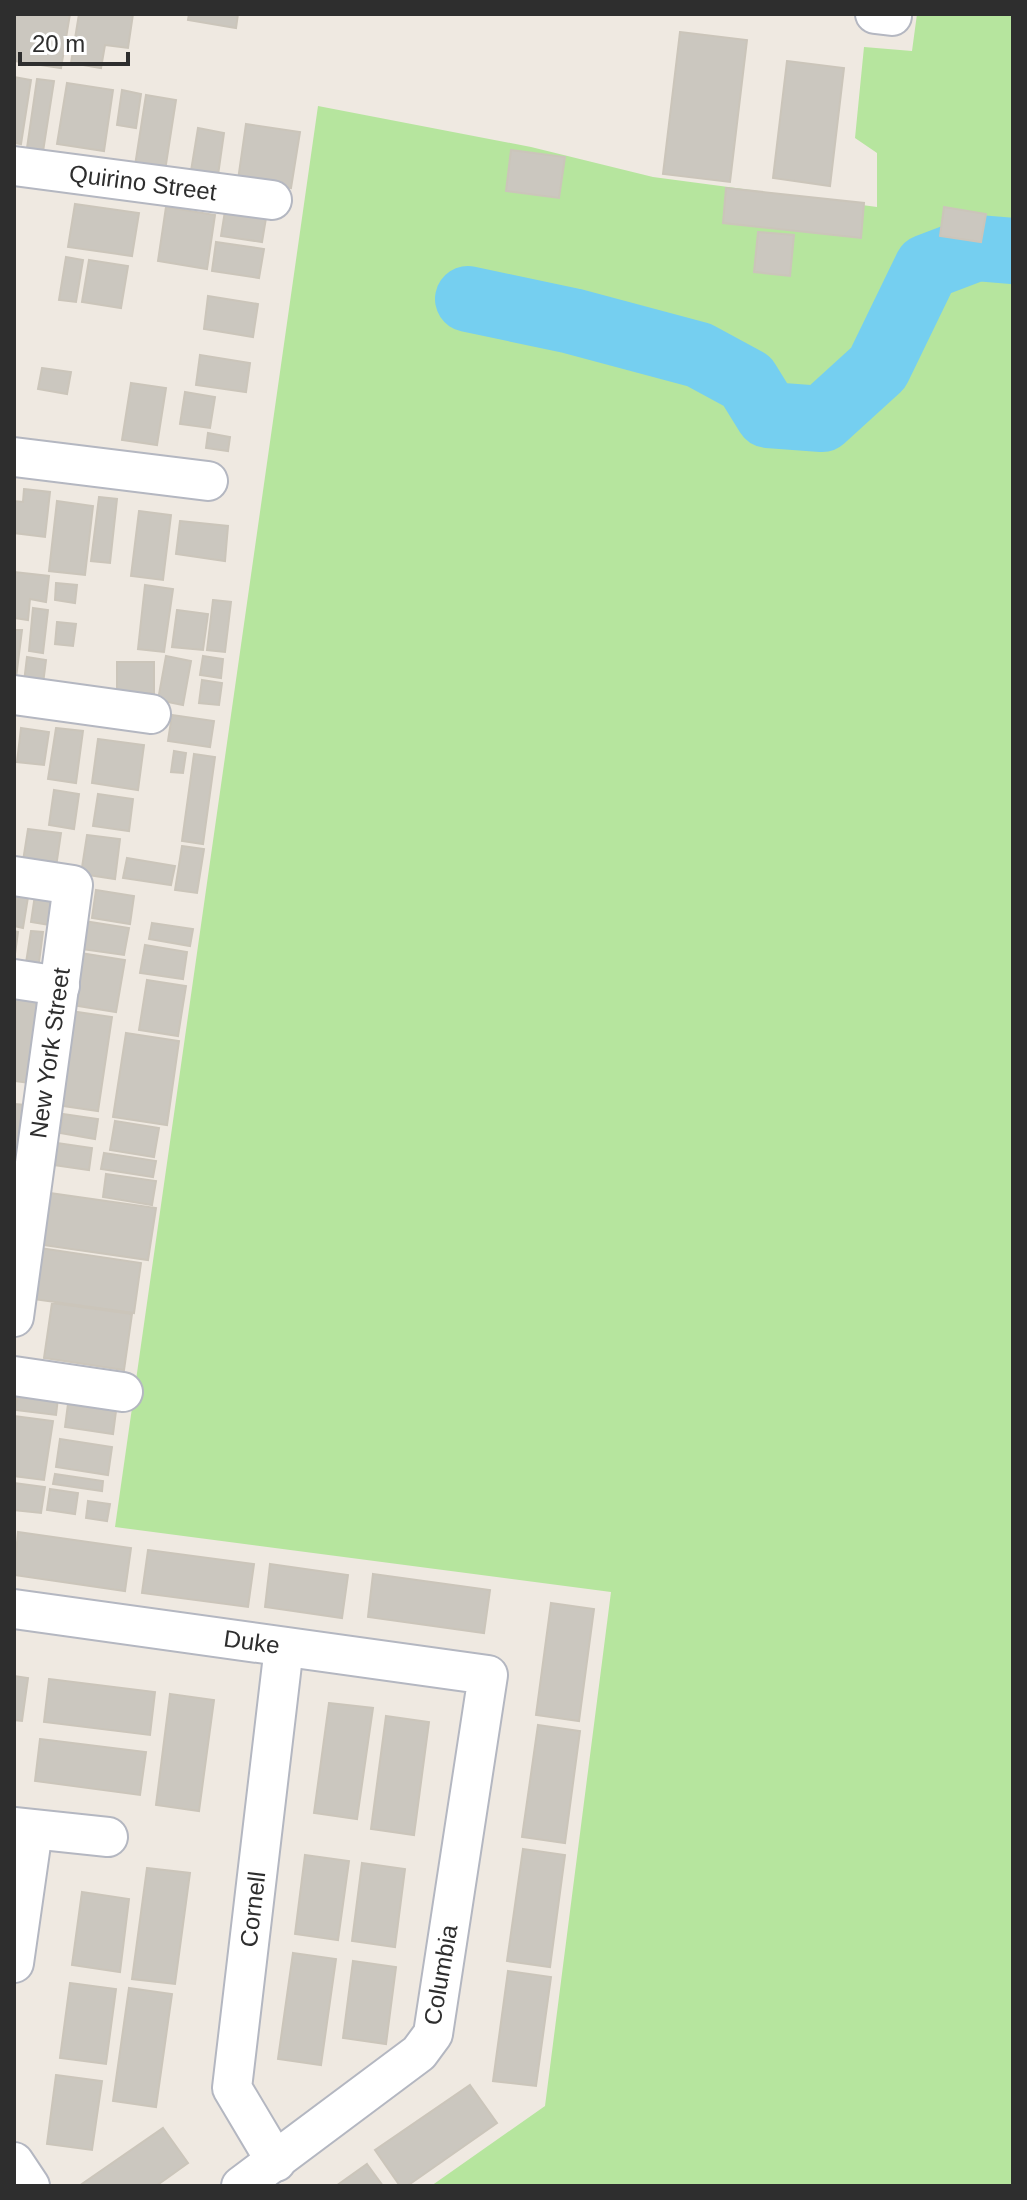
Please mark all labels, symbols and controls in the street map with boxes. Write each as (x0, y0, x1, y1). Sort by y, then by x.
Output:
scale bar (20, 16, 128, 66)
text: 20 m (32, 30, 85, 57)
street label: Quirino Street (68, 159, 218, 206)
street label: New York Street (24, 966, 75, 1140)
street label: Duke (222, 1624, 281, 1659)
street label: Cornell (235, 1870, 270, 1949)
street label: Columbia (418, 1922, 463, 2027)

